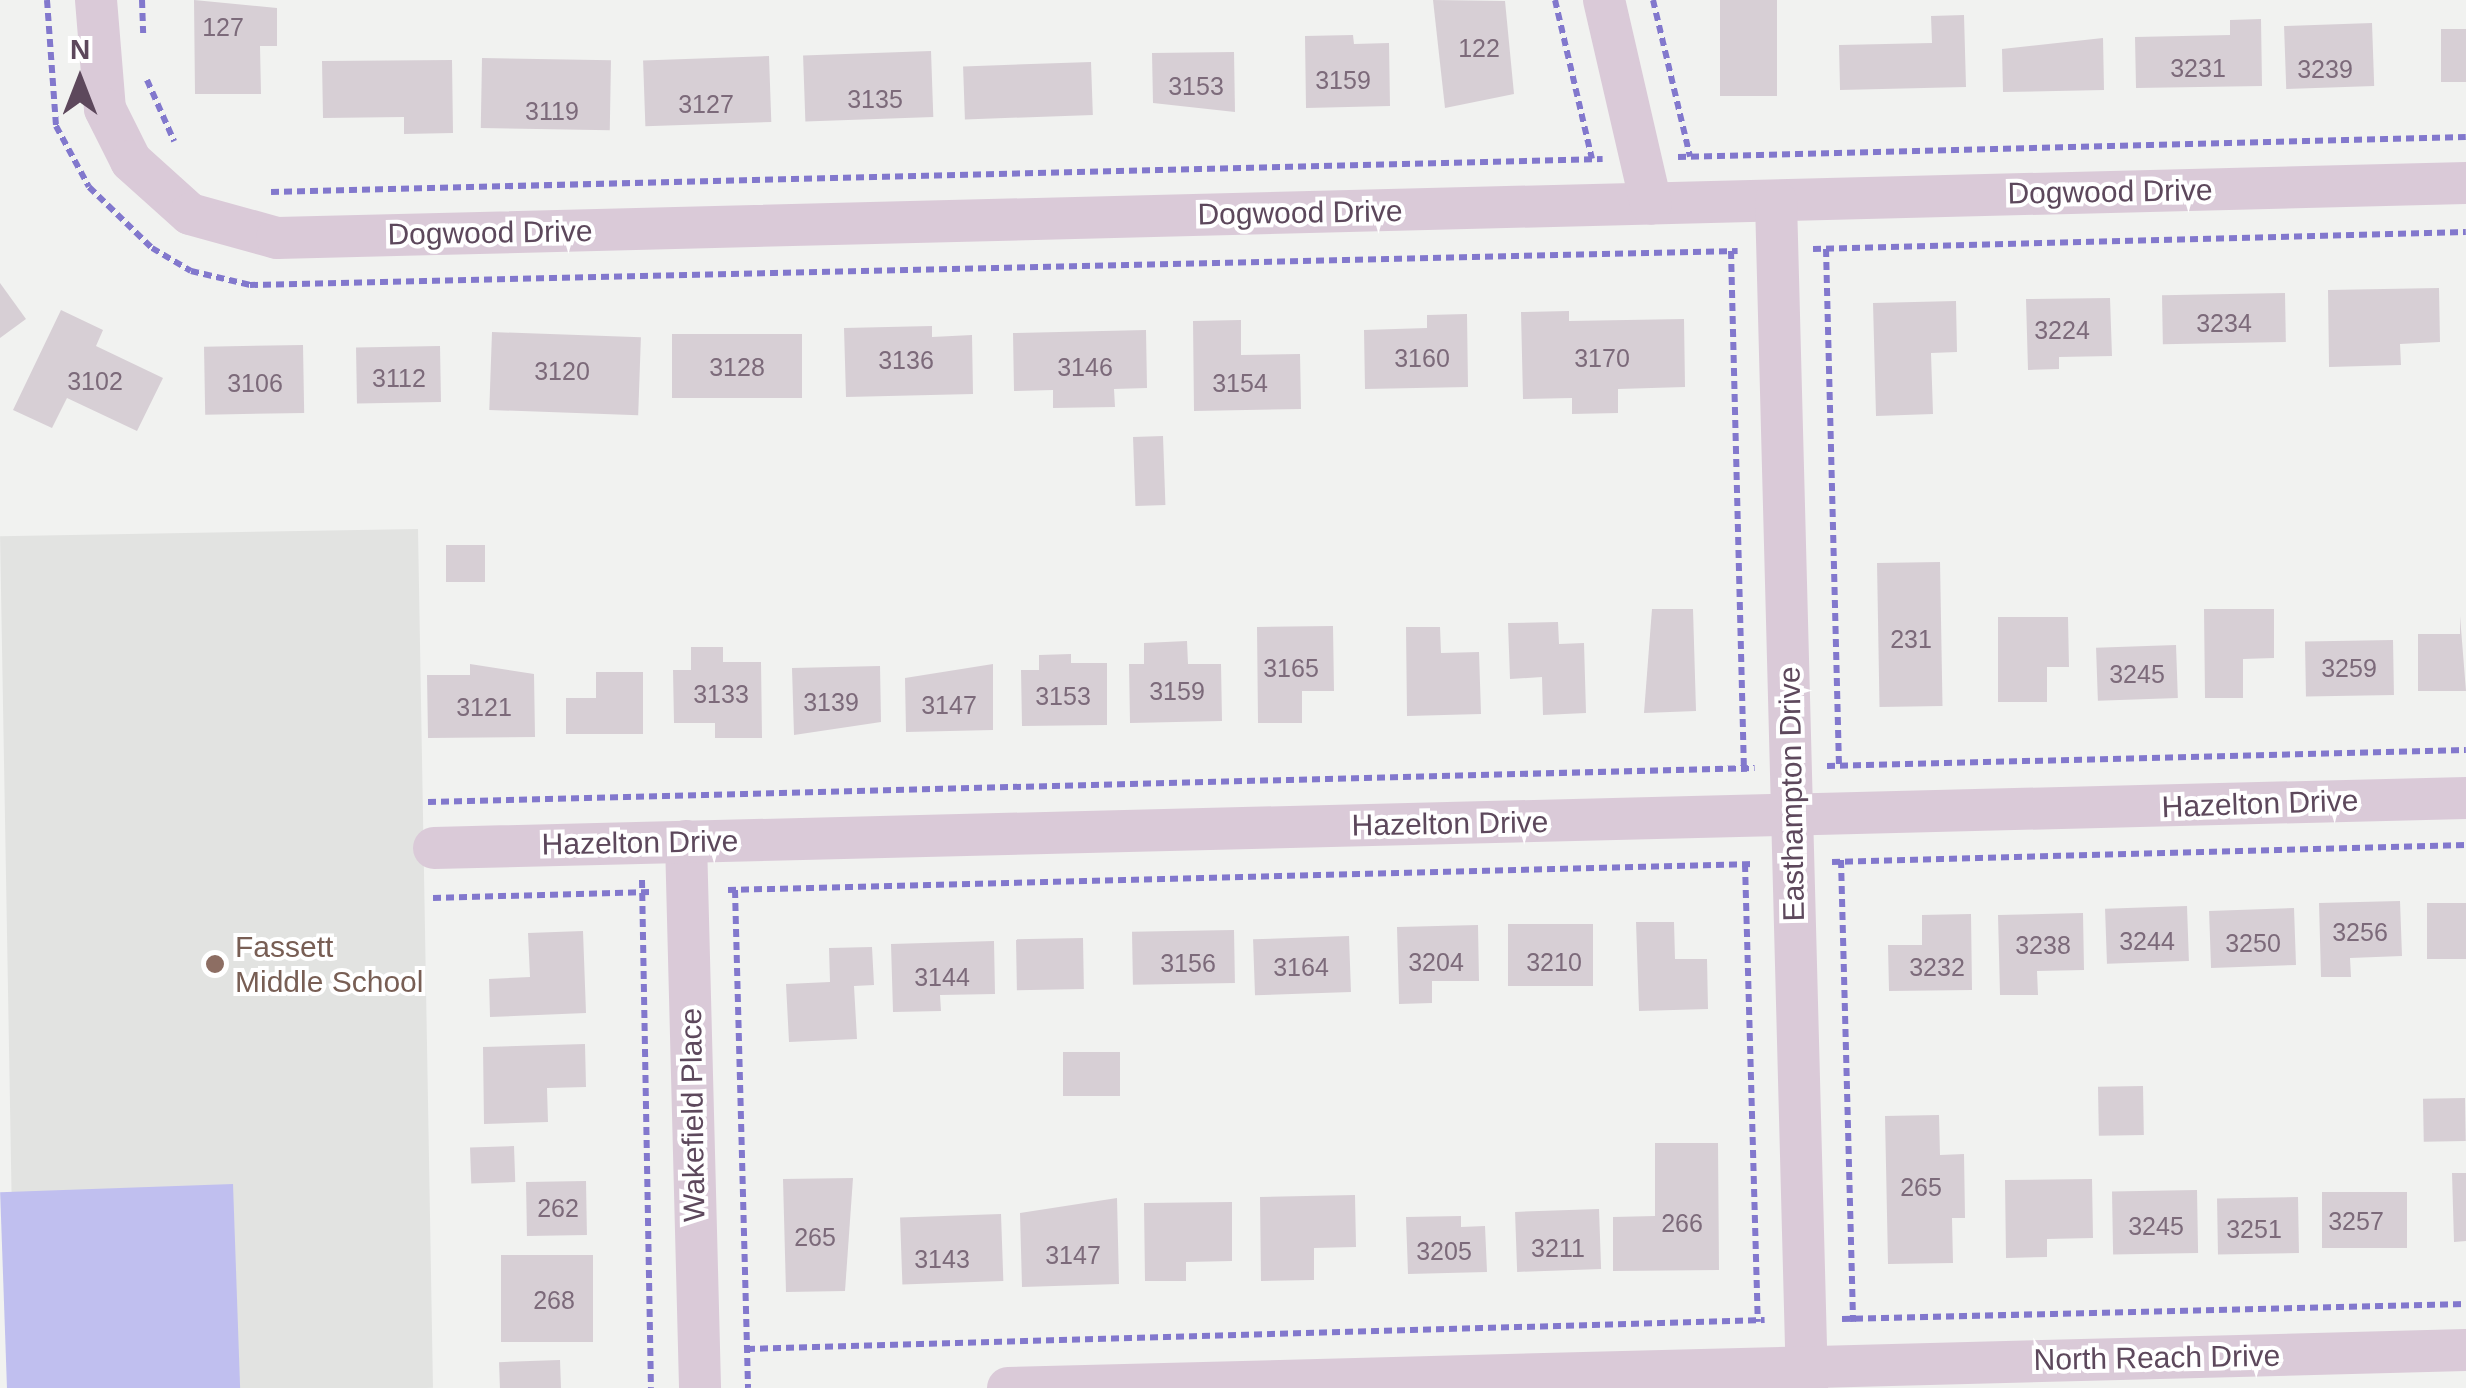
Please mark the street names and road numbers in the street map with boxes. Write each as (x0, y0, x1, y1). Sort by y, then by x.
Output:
street label: Dogwood Drive (2007, 172, 2213, 212)
street label: Dogwood Drive (1197, 193, 1403, 233)
street label: Dogwood Drive (387, 213, 593, 253)
street label: Easthampton Drive (1772, 666, 1812, 922)
street label: Hazelton Drive (2161, 783, 2359, 825)
street label: Hazelton Drive (1351, 804, 1549, 844)
street label: Hazelton Drive (541, 823, 739, 863)
street label: Wakefield Place (673, 1008, 713, 1222)
street label: North Reach Drive (2033, 1338, 2281, 1378)

